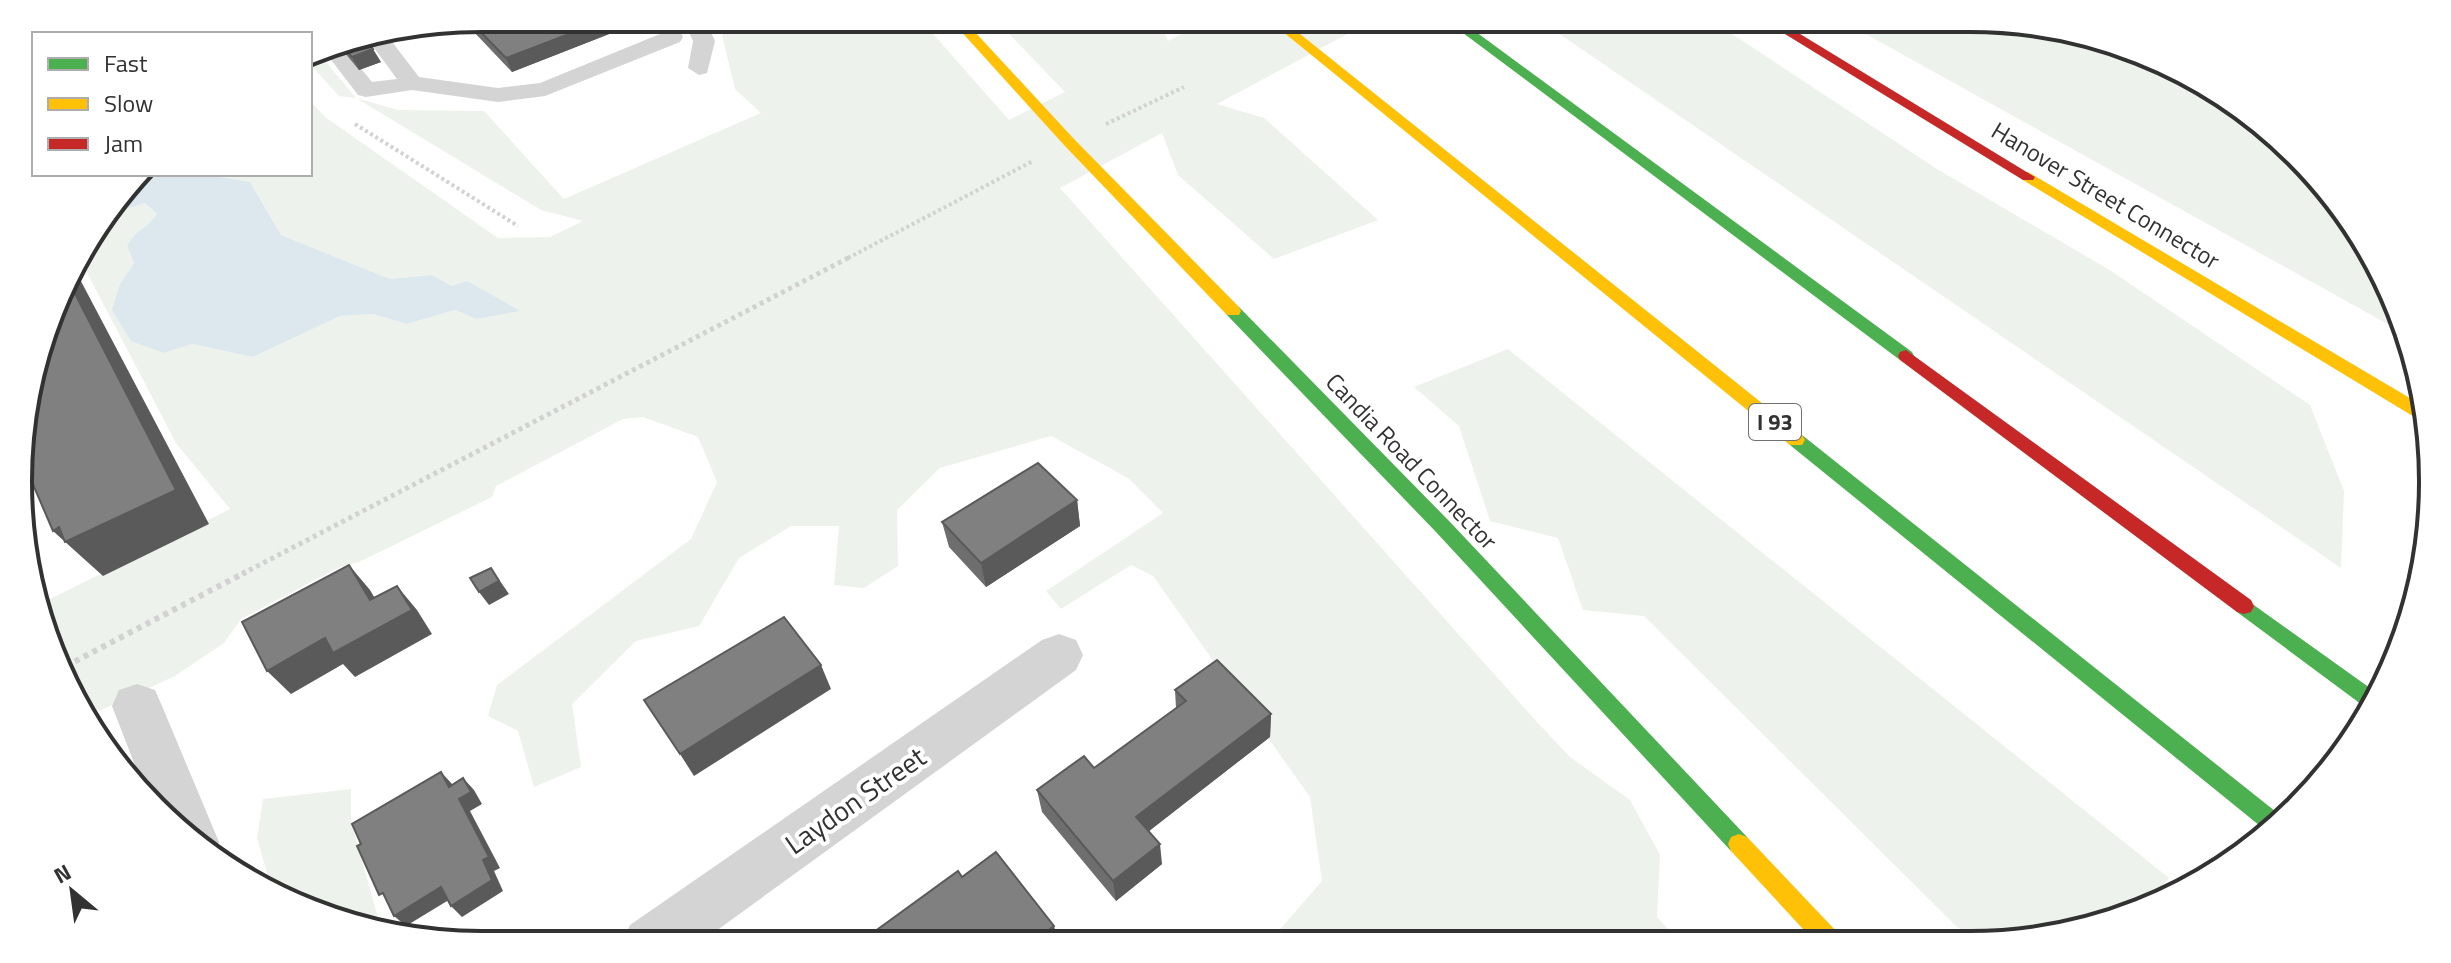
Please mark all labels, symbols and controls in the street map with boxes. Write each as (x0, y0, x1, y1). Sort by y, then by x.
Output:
legend (32, 32, 312, 176)
text: Fast (104, 45, 148, 81)
text: Slow (104, 85, 153, 121)
street label: Hanover Street Connector (1985, 112, 2227, 278)
text: Jam (104, 125, 143, 161)
street label: Candia Road Connector (1318, 364, 1506, 558)
road number: I 93 (1749, 404, 1801, 440)
street label: Laydon Street (776, 735, 934, 865)
north arrow (32, 851, 112, 931)
text: N (47, 855, 77, 892)

